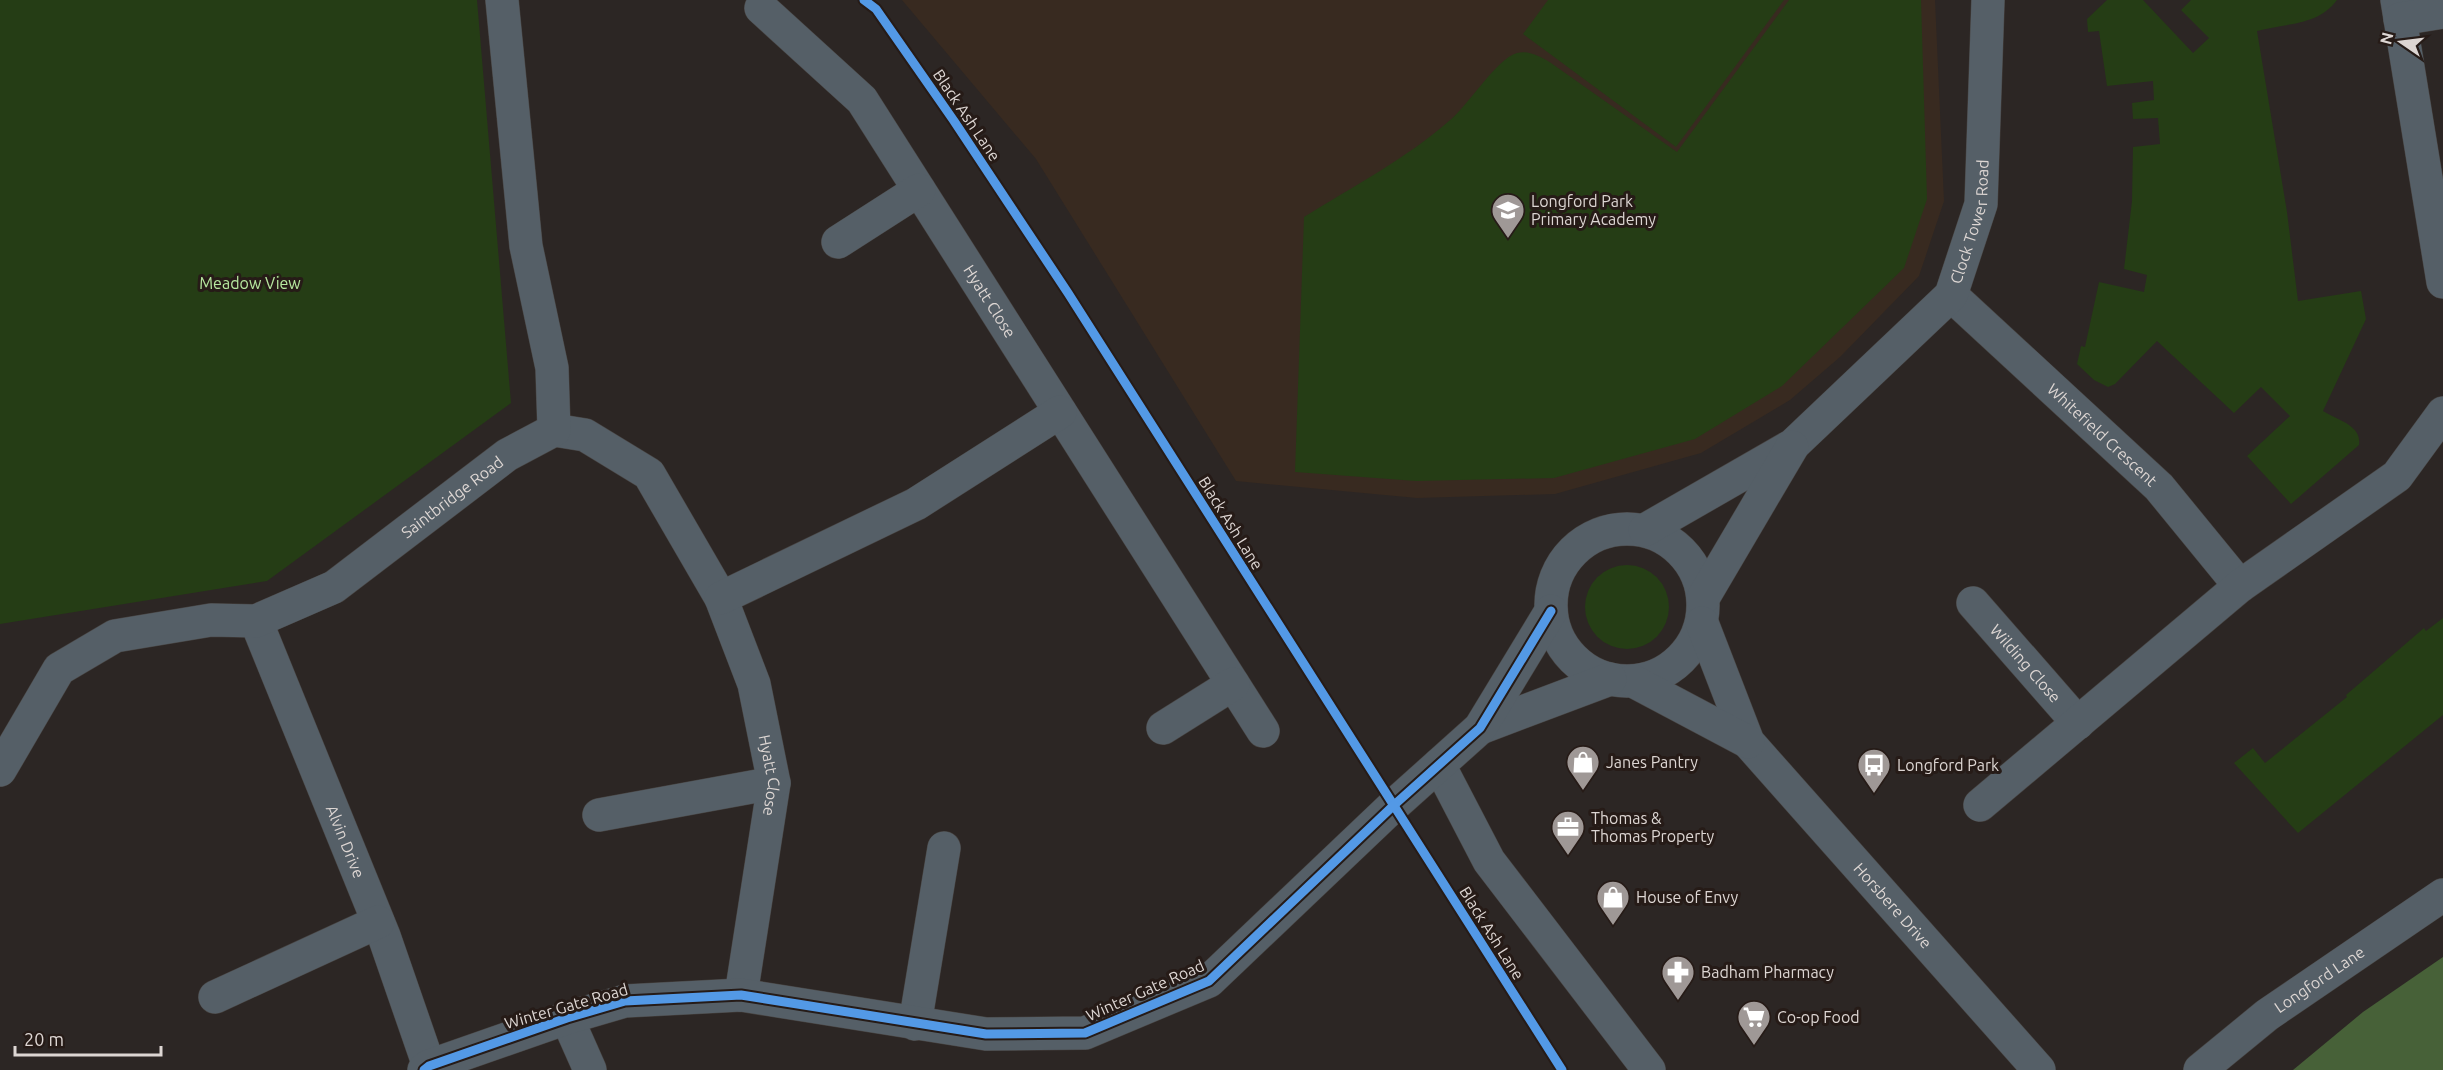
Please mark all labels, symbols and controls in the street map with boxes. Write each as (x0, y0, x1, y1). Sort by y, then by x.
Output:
north arrow (2371, 12, 2431, 72)
text: N (2376, 30, 2397, 46)
street label: Black Ash Lane (930, 66, 1004, 164)
street label: Clock Tower Road (1946, 159, 1992, 286)
school or university icon: Longford Park Primary Academy (1490, 192, 1526, 239)
place label: Longford Park Primary Academy (1531, 192, 1656, 228)
street label: Hyatt Close (960, 262, 1020, 341)
park label: Meadow View (199, 274, 301, 292)
street label: Whitefield Crescent (2044, 380, 2161, 490)
street label: Saintbridge Road (398, 452, 507, 541)
street label: Black Ash Lane (1195, 473, 1267, 573)
street label: Wilding Close (1987, 621, 2065, 706)
street label: Hyatt Close (755, 733, 784, 817)
shop icon: Janes Pantry (1565, 744, 1601, 791)
bus stop icon: Longford Park (1856, 747, 1892, 794)
place label: Janes Pantry (1606, 753, 1698, 771)
place label: Longford Park (1897, 756, 1999, 774)
street label: Alvin Drive (323, 802, 368, 881)
office icon: Thomas & Thomas Property (1550, 809, 1586, 856)
place label: Thomas & Thomas Property (1591, 809, 1715, 845)
street label: Horsbere Drive (1850, 859, 1936, 952)
shop icon: House of Envy (1595, 879, 1631, 926)
street label: Black Ash Lane (1456, 883, 1528, 983)
place label: House of Envy (1636, 888, 1738, 906)
street label: Longford Lane (2271, 942, 2368, 1016)
pharmacy icon: Badham Pharmacy (1660, 954, 1696, 1001)
street label: Winter Gate Road (1083, 956, 1207, 1024)
place label: Badham Pharmacy (1701, 963, 1834, 981)
street label: Winter Gate Road (502, 980, 630, 1032)
supermarket icon: Co-op Food (1736, 999, 1772, 1046)
place label: Co-op Food (1777, 1008, 1860, 1026)
scale bar (15, 1019, 160, 1057)
text: 20 m (24, 1029, 64, 1049)

